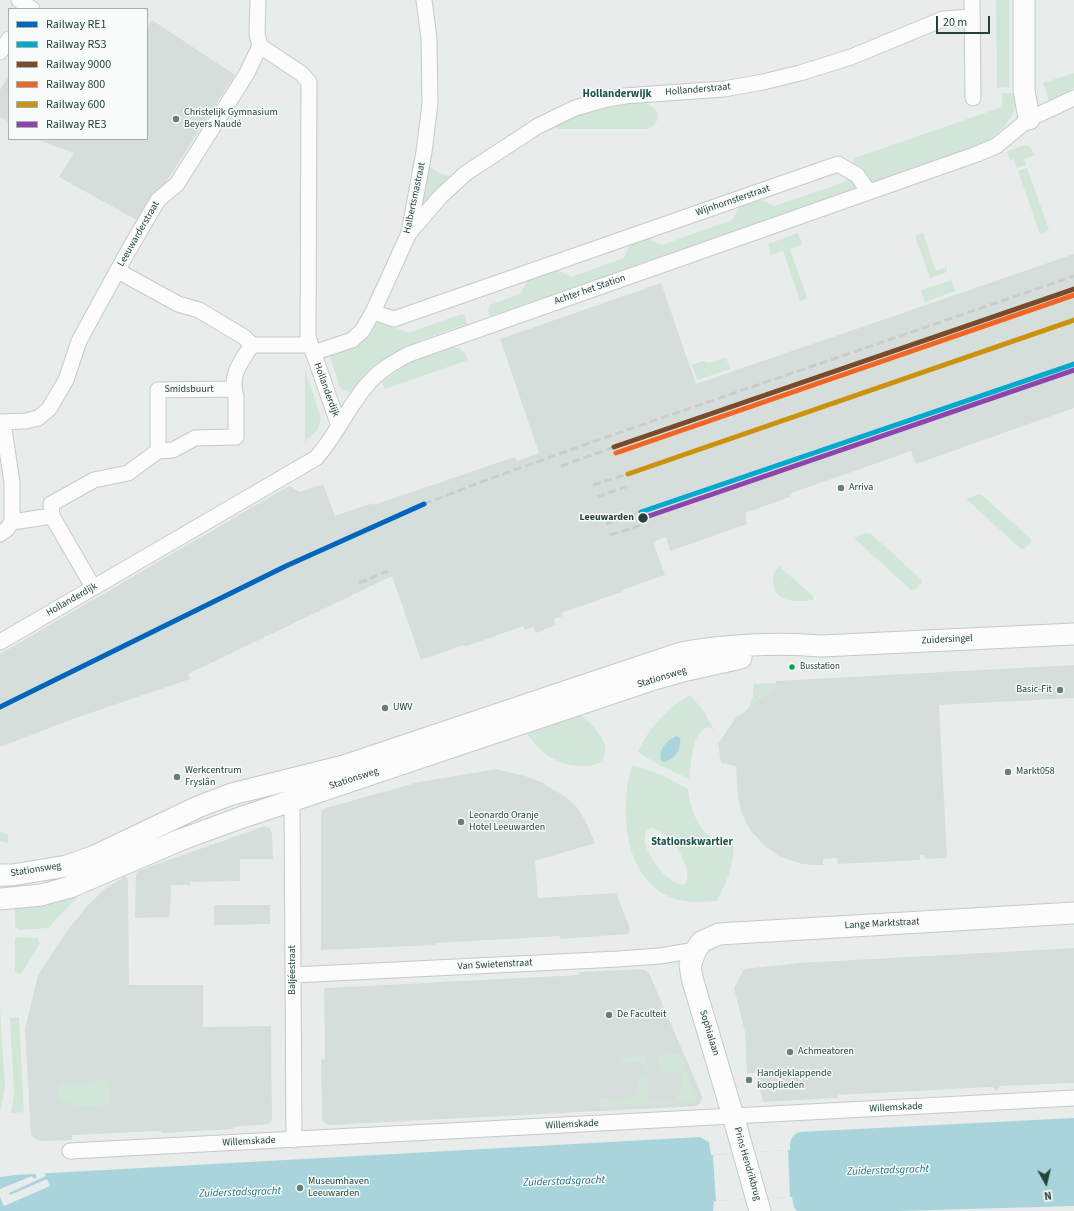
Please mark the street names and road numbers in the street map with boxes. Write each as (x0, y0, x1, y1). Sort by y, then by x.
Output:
street label: Hollanderstraat (665, 81, 731, 99)
street label: Halbertsmastraat (402, 161, 428, 235)
street label: Wijnhornsterstraat (694, 183, 772, 219)
street label: Leeuwarderstraat (115, 199, 163, 269)
street label: Achter het Station (553, 272, 627, 308)
street label: Hollanderdijk (311, 361, 341, 419)
street label: Smidsbuurt (164, 384, 214, 396)
street label: Hollanderdijk (44, 581, 100, 619)
street label: Zuidersingel (921, 633, 973, 647)
street label: Stationsweg (636, 665, 688, 691)
street label: Stationsweg (328, 765, 380, 793)
street label: Stationsweg (10, 860, 62, 880)
street label: Lange Marktstraat (844, 916, 920, 932)
street label: Baljéestraat (287, 945, 299, 995)
street label: Van Swietenstraat (457, 957, 533, 973)
street label: Sophialaan (696, 1009, 722, 1057)
street label: Willemskade (869, 1101, 923, 1115)
street label: Willemskade (545, 1118, 599, 1132)
street label: Prins Hendrikbrug (731, 1126, 763, 1202)
street label: Willemskade (222, 1135, 276, 1149)

